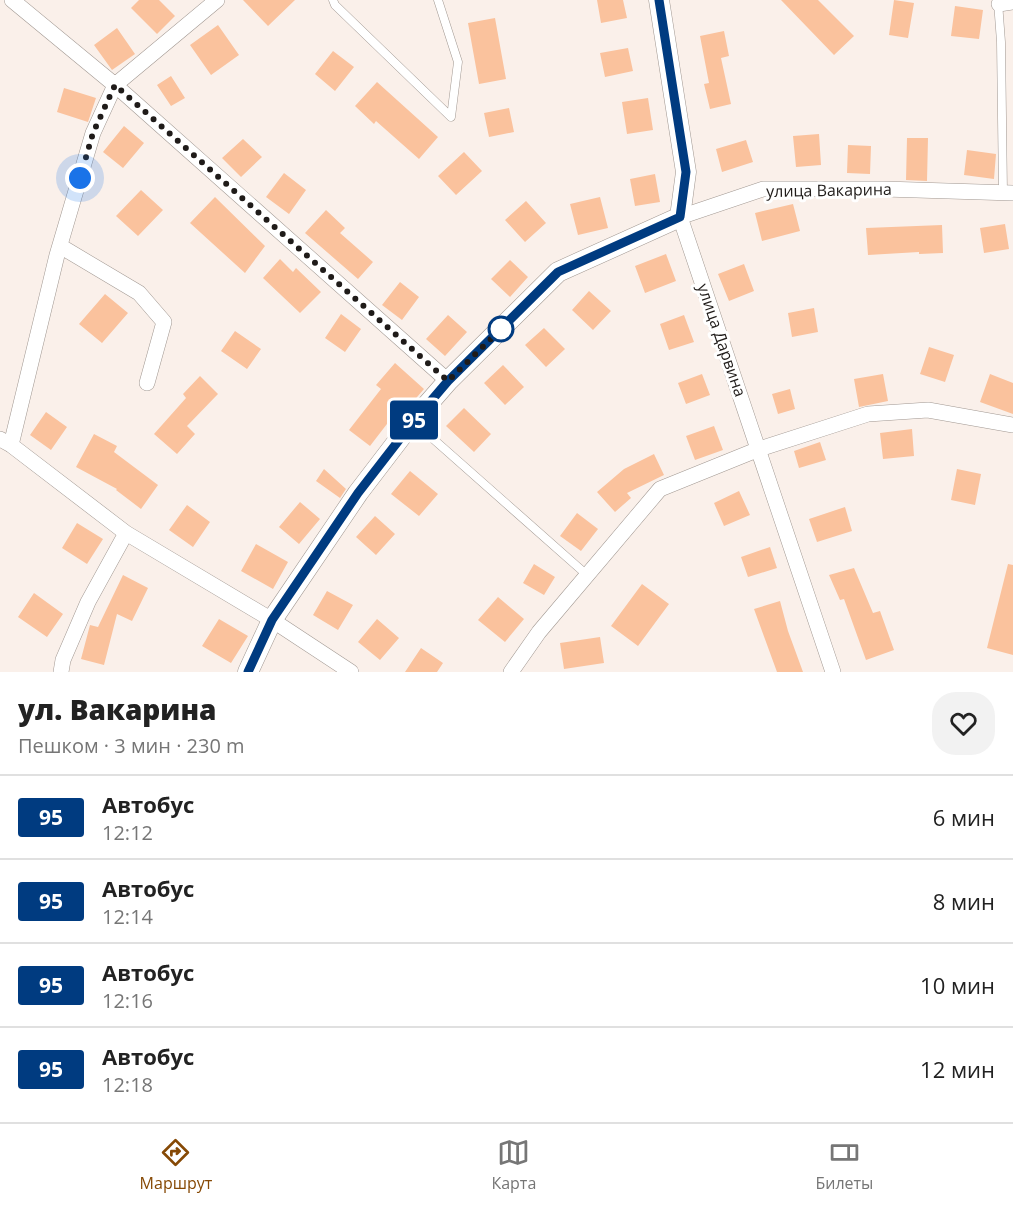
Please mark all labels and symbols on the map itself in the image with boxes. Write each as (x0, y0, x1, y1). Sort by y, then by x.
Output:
your location (65, 163, 95, 193)
street label: улица Вакарина (766, 178, 892, 202)
street label: улица Дарвина (692, 280, 752, 400)
unlabelled marker (488, 316, 514, 342)
line badge: 95 (387, 400, 441, 440)

